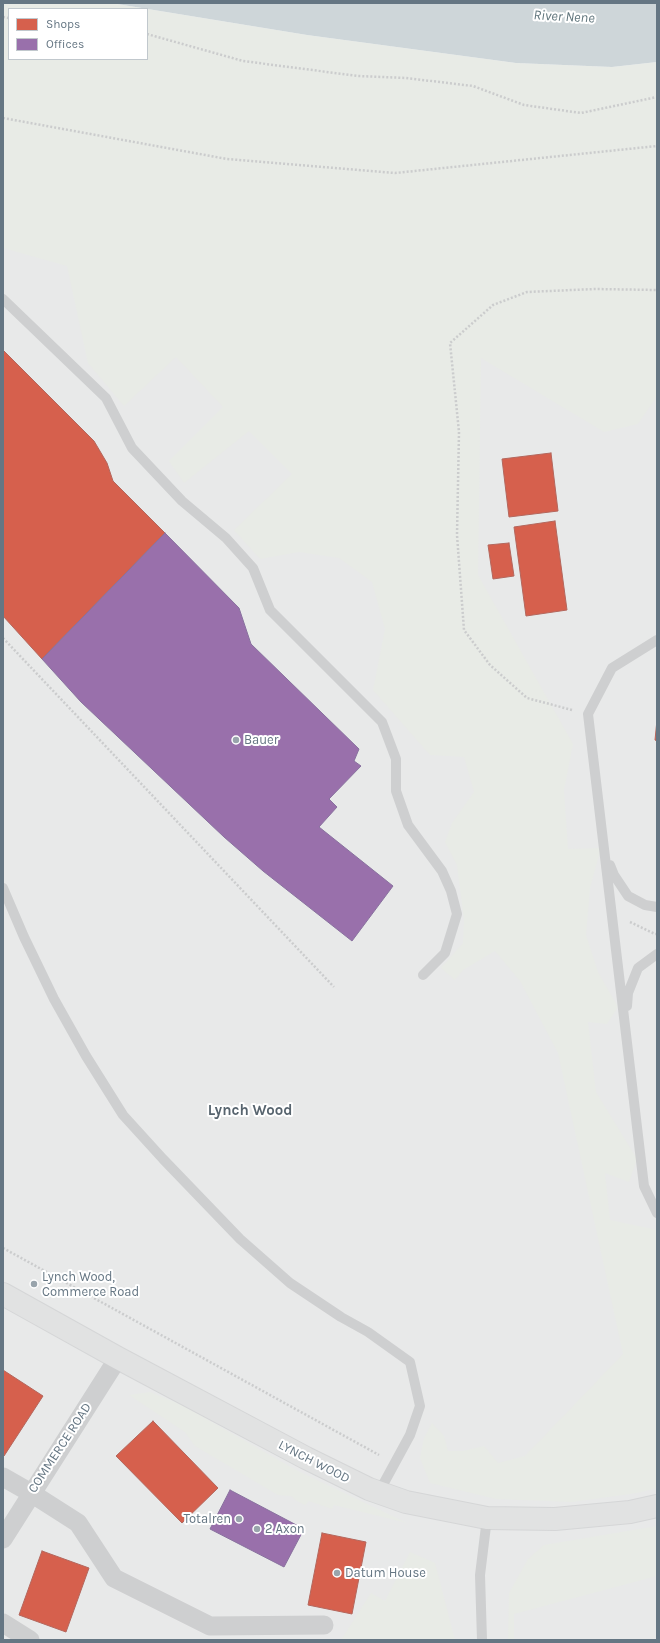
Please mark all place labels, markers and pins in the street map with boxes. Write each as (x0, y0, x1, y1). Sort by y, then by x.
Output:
place label: Bauer (244, 732, 278, 748)
marker: Bauer (231, 735, 241, 745)
place label: Lynch Wood, Commerce Road (42, 1269, 139, 1300)
marker: Lynch Wood, Commerce Road (29, 1279, 39, 1289)
place label: Totalren (184, 1511, 231, 1527)
marker: Totalren (234, 1514, 244, 1524)
place label: 2 Axon (265, 1521, 305, 1537)
marker: 2 Axon (252, 1524, 262, 1534)
place label: Datum House (345, 1565, 426, 1581)
marker: Datum House (332, 1568, 342, 1578)

